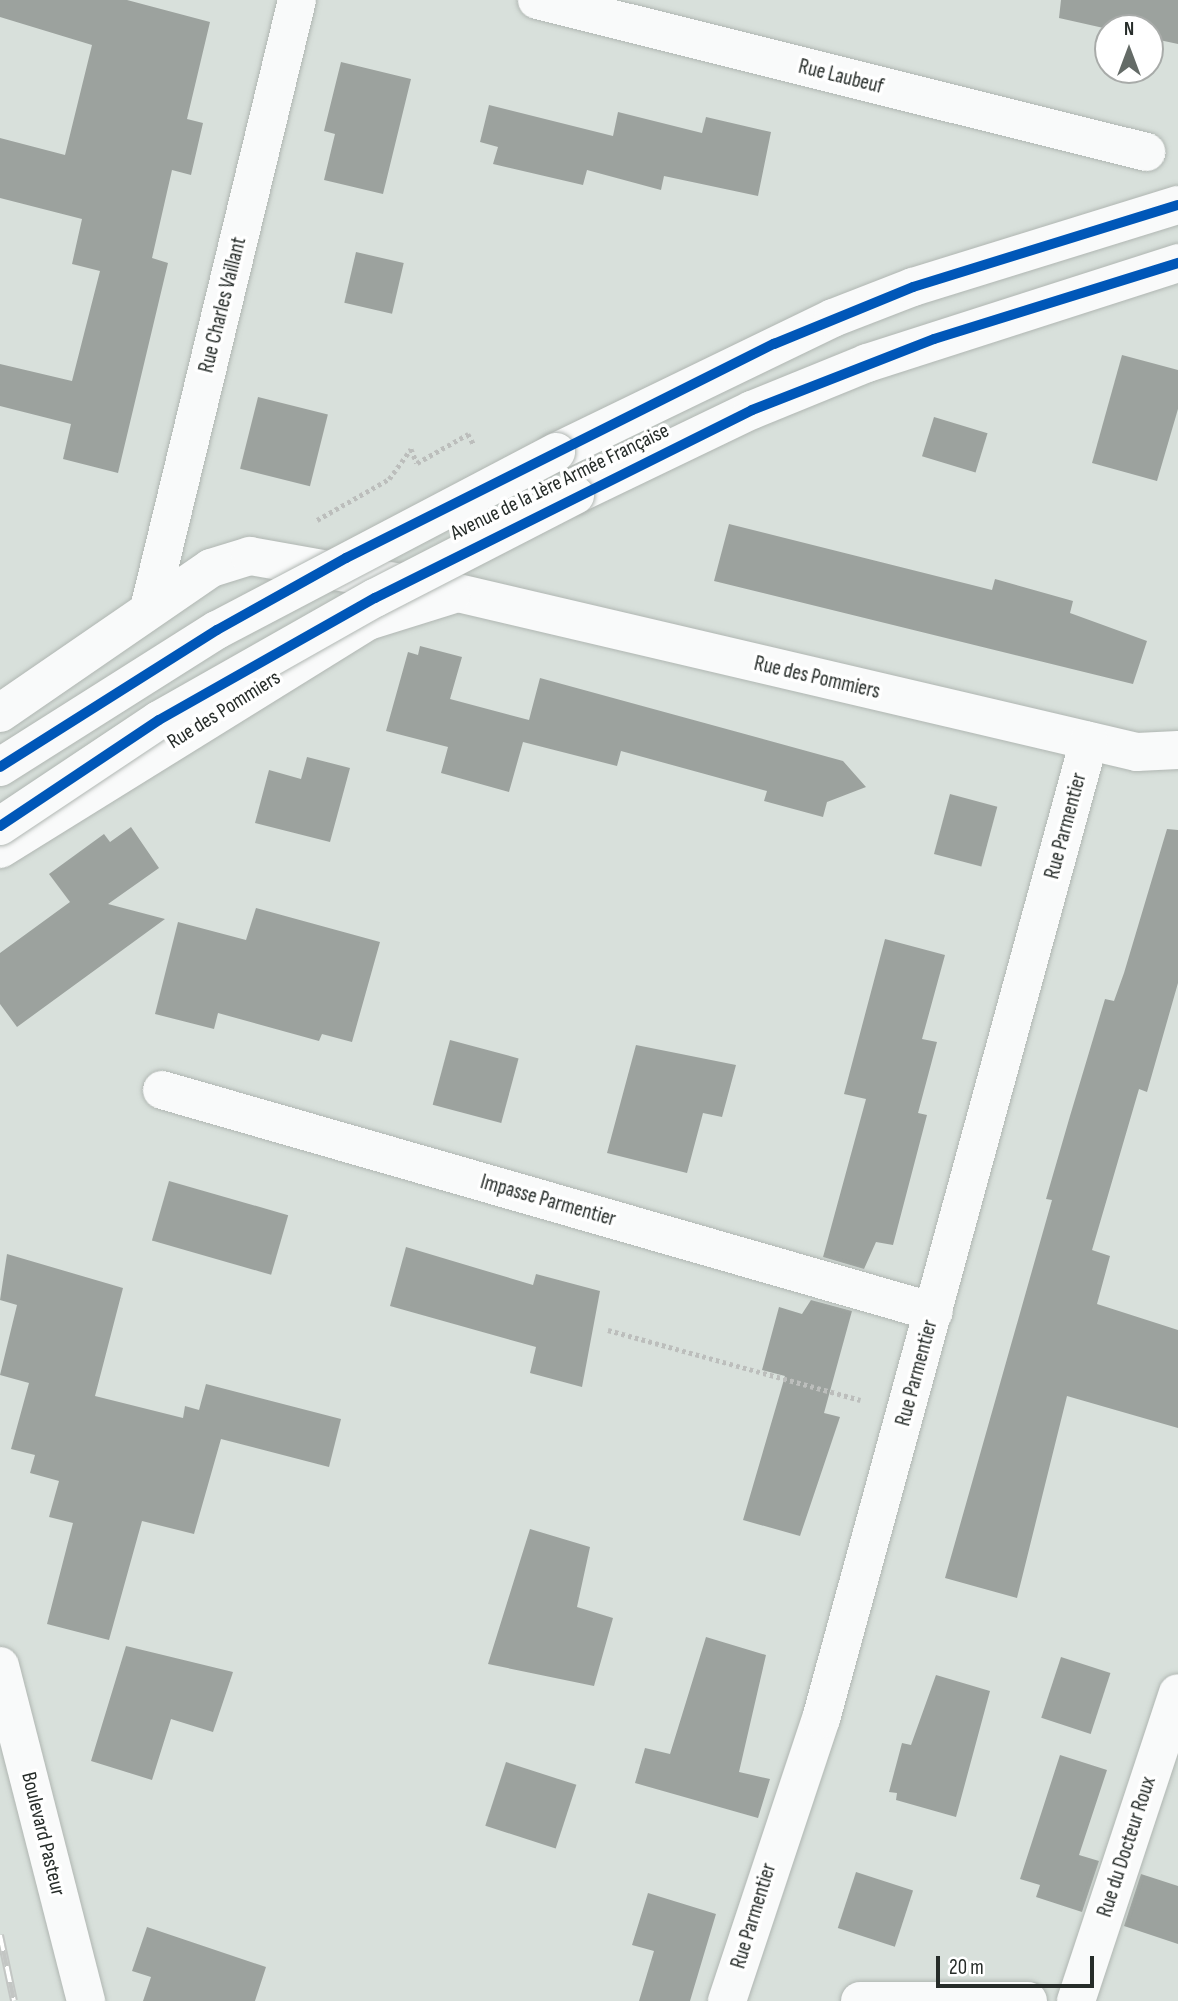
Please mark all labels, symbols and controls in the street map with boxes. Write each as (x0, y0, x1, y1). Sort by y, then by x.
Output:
north arrow (1094, 14, 1164, 84)
text: N (1124, 18, 1134, 41)
street label: Rue Laubeuf (796, 54, 886, 100)
street label: Rue Charles Vaillant (194, 235, 252, 375)
street label: Avenue de la 1ère Armée Française (447, 418, 673, 546)
street label: Rue des Pommiers (752, 651, 882, 705)
street label: Rue des Pommiers (163, 665, 285, 755)
street label: Rue Parmentier (1040, 770, 1092, 882)
street label: Impasse Parmentier (477, 1170, 619, 1232)
street label: Rue Parmentier (891, 1317, 943, 1429)
street label: Boulevard Pasteur (15, 1770, 71, 1898)
street label: Rue du Docteur Roux (1092, 1774, 1162, 1920)
street label: Rue Parmentier (726, 1860, 782, 1972)
scale bar (940, 1941, 1098, 1985)
text: 20 m (949, 1955, 984, 1980)

